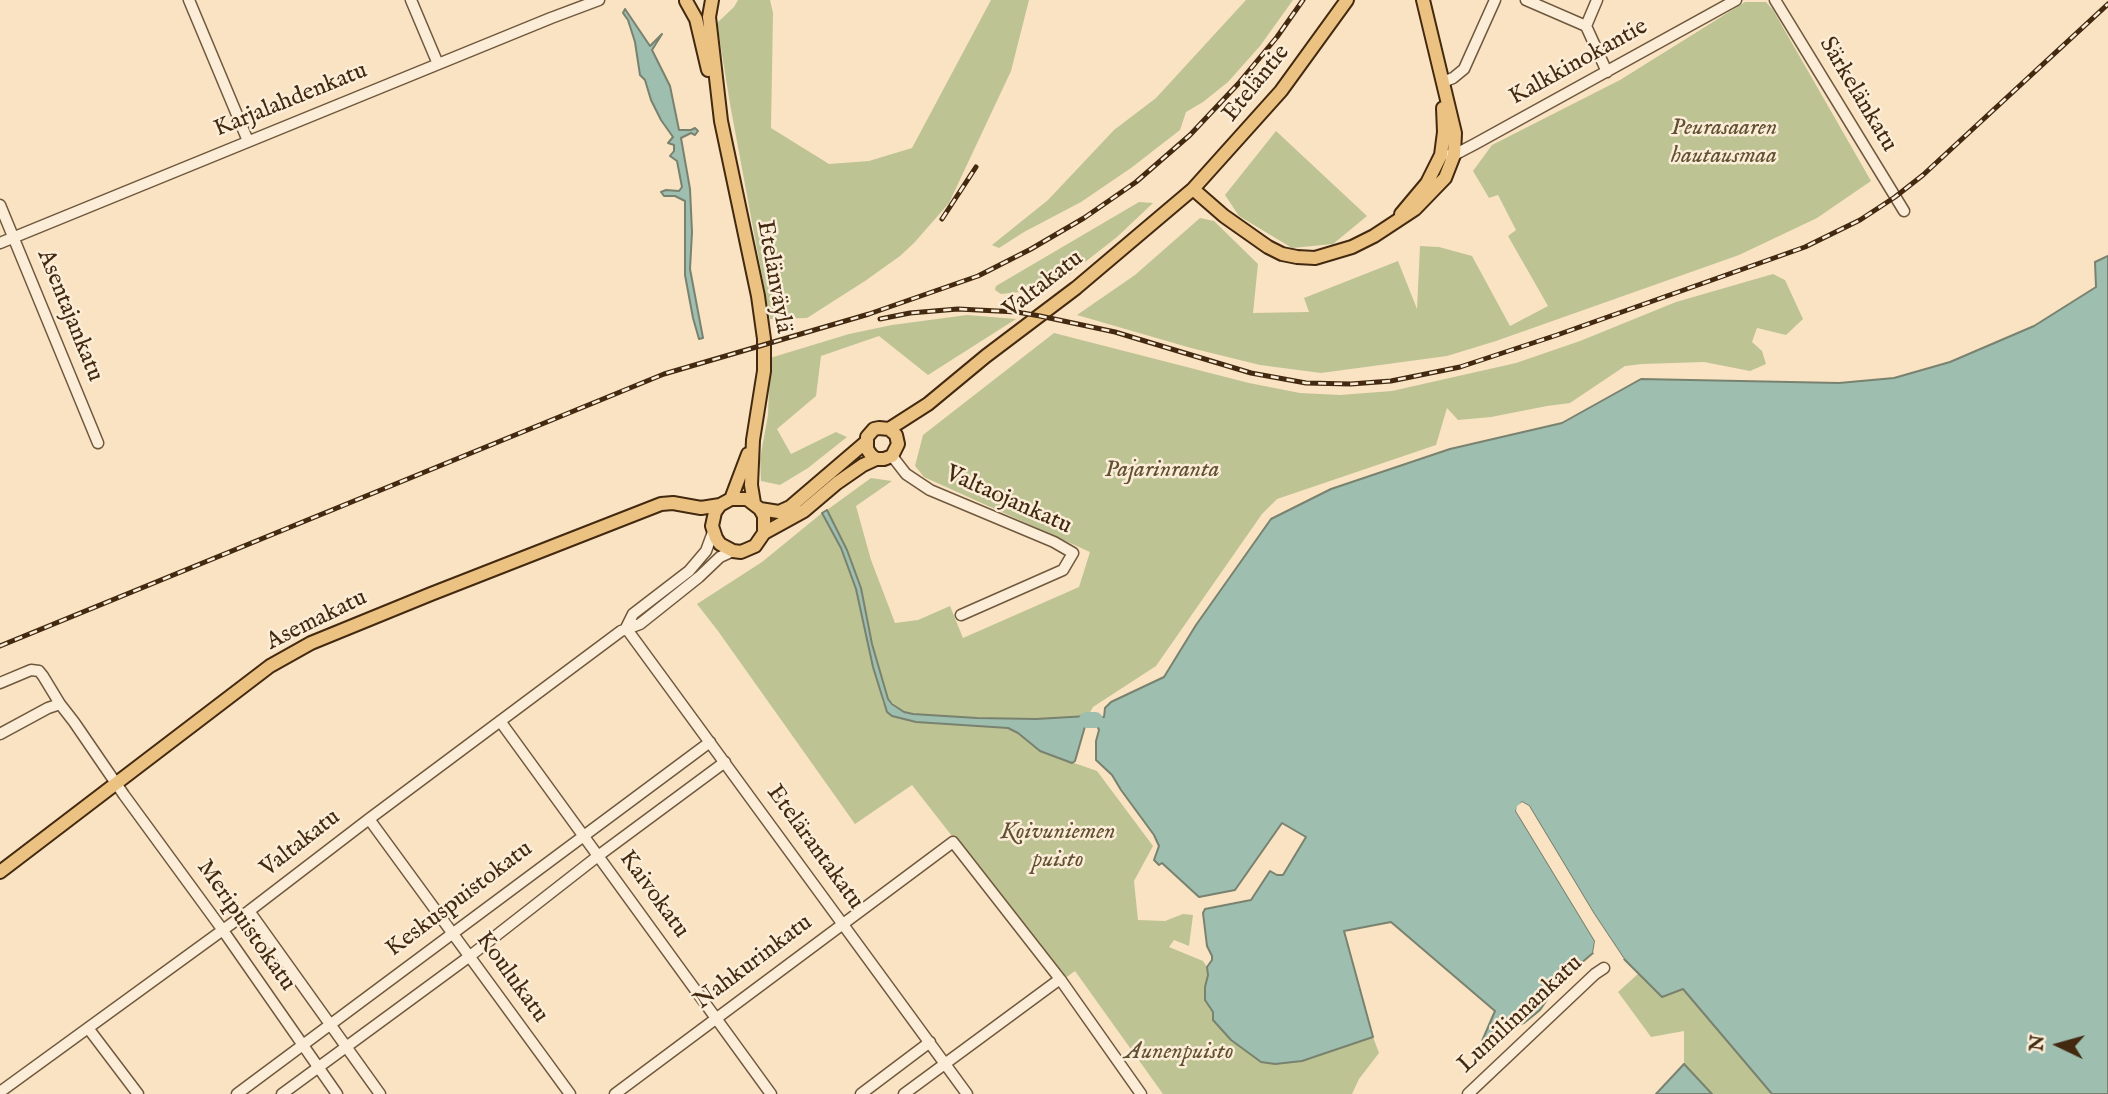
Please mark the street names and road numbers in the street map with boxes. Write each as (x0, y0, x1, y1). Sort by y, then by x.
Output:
street label: Kalkkinokantie (1505, 13, 1653, 113)
street label: Särkelänkatu (1812, 32, 1902, 158)
street label: Eteläntie (1217, 40, 1297, 128)
street label: Karjalahdenkatu (210, 57, 372, 145)
street label: Etelänväylä (749, 218, 797, 336)
street label: Valtakatu (998, 245, 1090, 325)
street label: Asentajankatu (29, 246, 109, 386)
street label: Valtaojankatu (940, 460, 1076, 542)
street label: Asemakatu (262, 584, 372, 658)
street label: Etelärantakatu (759, 780, 869, 916)
street label: Valtakatu (255, 804, 347, 884)
street label: Keskuspuistokatu (381, 836, 539, 964)
street label: Kaivokatu (612, 846, 694, 944)
street label: Meripuistokatu (189, 855, 301, 997)
street label: Nahkurinkatu (689, 909, 819, 1017)
street label: Koulukatu (468, 927, 554, 1029)
street label: Lumilinnankatu (1453, 950, 1589, 1080)

